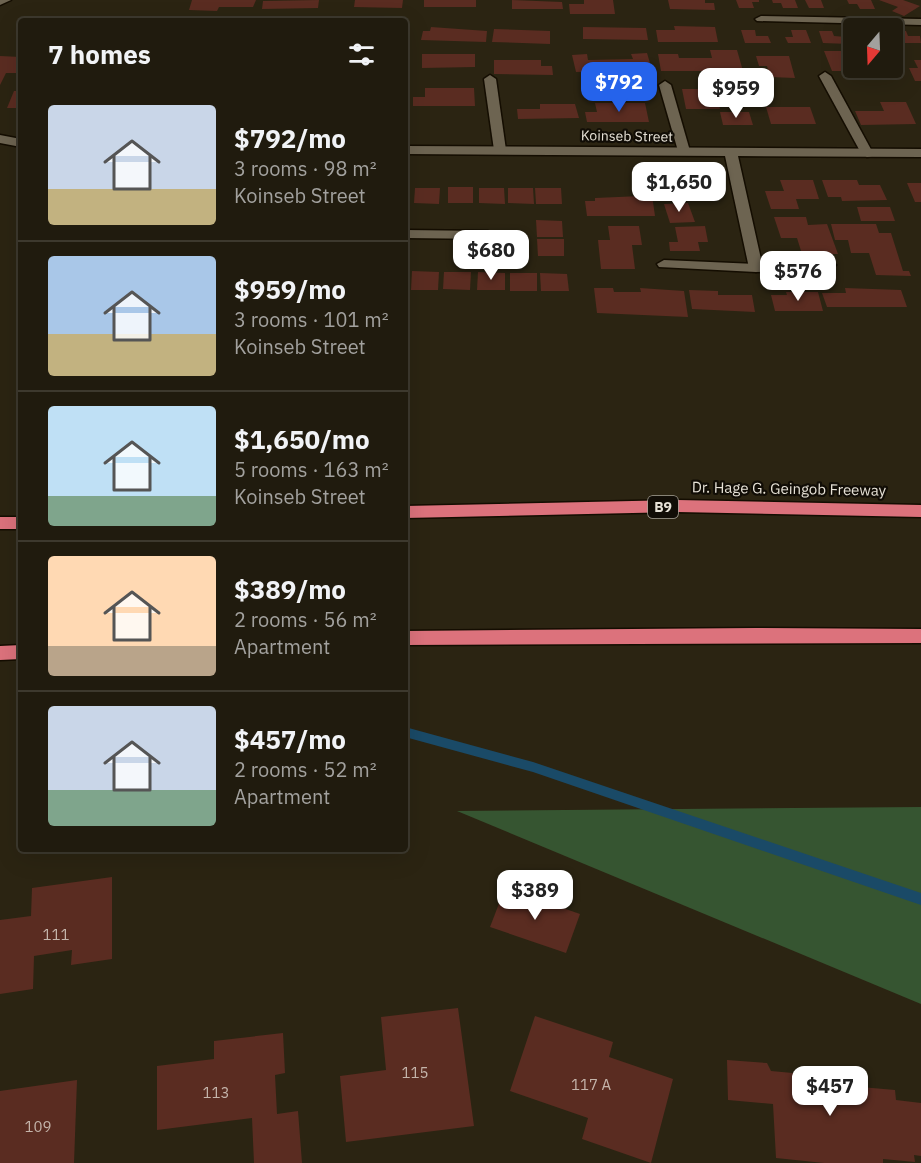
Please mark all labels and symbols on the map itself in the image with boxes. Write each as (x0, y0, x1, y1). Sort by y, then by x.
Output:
north arrow (843, 18, 903, 78)
pin: $792 (583, 62, 655, 113)
pin: $959 (700, 68, 772, 119)
street label: Koinseb Street (581, 126, 673, 146)
pin: $1,650 (630, 162, 728, 213)
pin: $680 (455, 230, 527, 281)
pin: $576 (762, 251, 834, 302)
street label: Dr. Hage G. Geingob Freeway (692, 477, 887, 500)
road number: B9 (648, 496, 678, 518)
pin: $389 (499, 870, 571, 921)
house number: 111 (42, 925, 70, 944)
house number: 115 (401, 1063, 429, 1082)
pin: $457 (794, 1066, 866, 1117)
house number: 117 A (571, 1075, 611, 1094)
house number: 113 (202, 1083, 230, 1102)
house number: 109 (24, 1117, 52, 1136)

